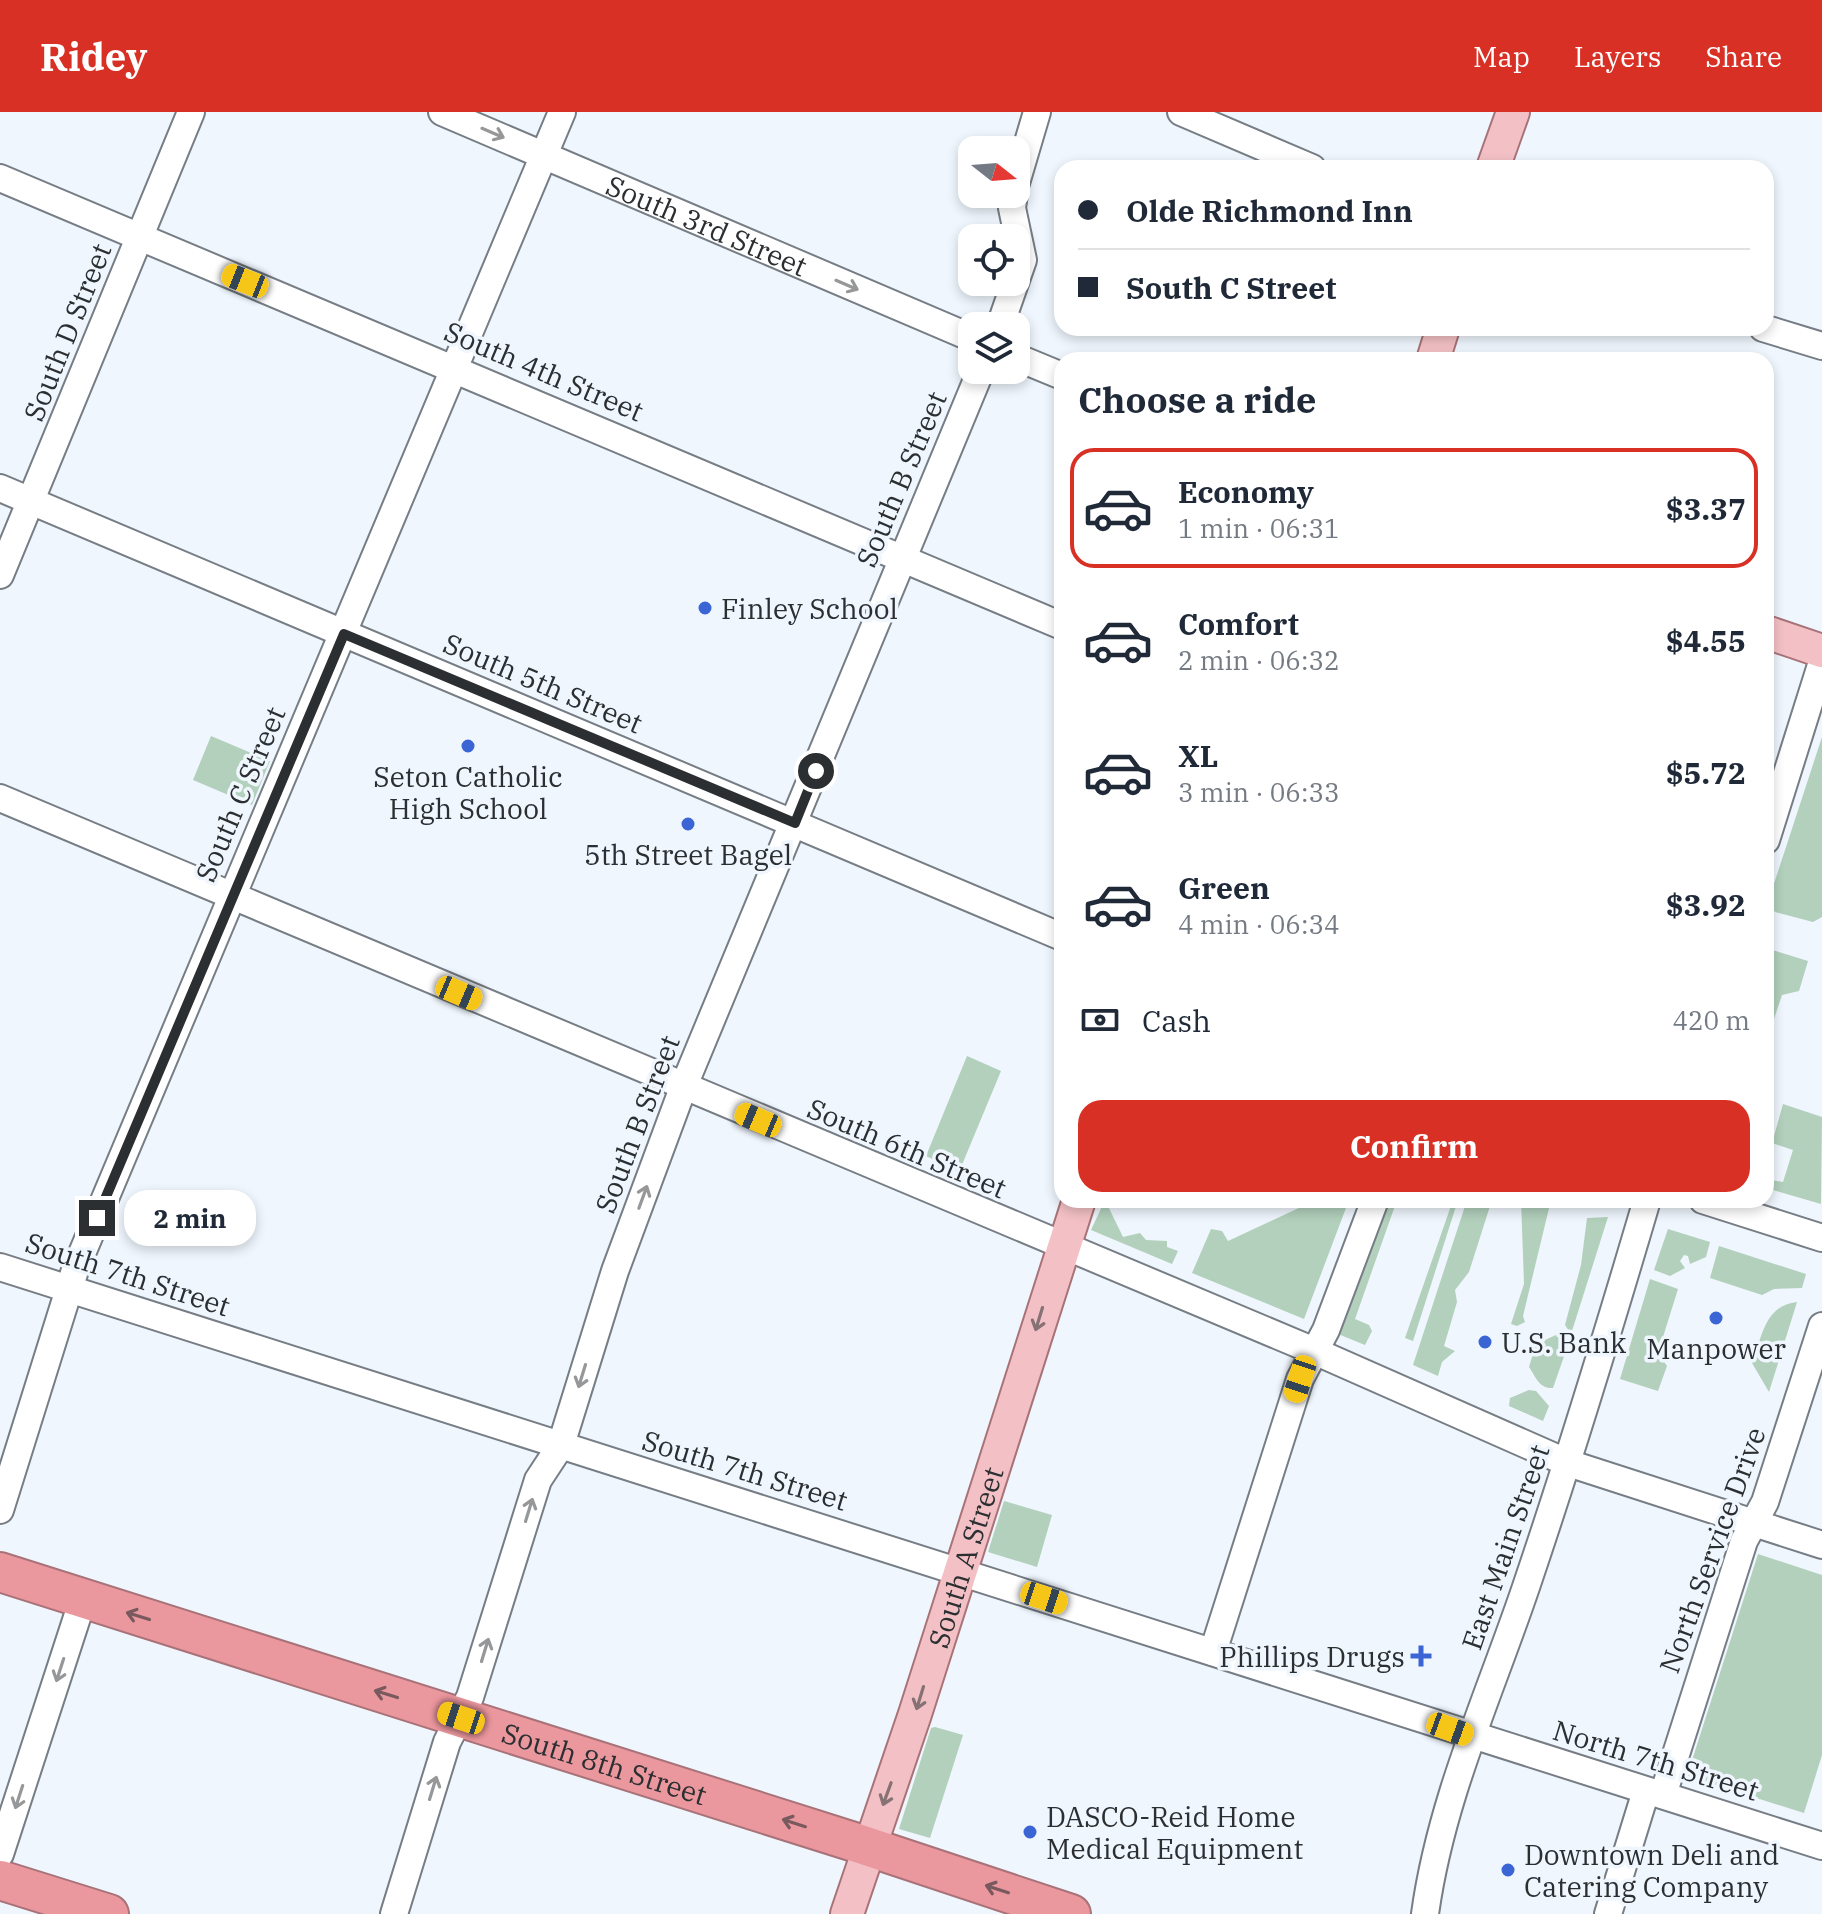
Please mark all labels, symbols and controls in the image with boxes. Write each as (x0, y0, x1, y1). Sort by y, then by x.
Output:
text: Ridey (40, 32, 148, 81)
text: Map (1473, 38, 1530, 75)
text: Layers (1574, 38, 1661, 75)
text: Share (1705, 38, 1782, 75)
one-way arrow (480, 127, 505, 142)
north arrow (958, 136, 1030, 208)
map controls (958, 136, 1030, 384)
street label: South 3rd Street (601, 166, 813, 284)
text: Olde Richmond Inn (1126, 191, 1413, 230)
button: locate (958, 224, 1030, 296)
street label: South D Street (15, 238, 119, 426)
car (218, 261, 272, 301)
text: South C Street (1126, 268, 1336, 307)
one-way arrow (834, 278, 859, 293)
street label: South 4th Street (439, 312, 649, 430)
button: layers (958, 312, 1030, 384)
text: Choose a ride (1078, 376, 1317, 423)
street label: South B Street (847, 385, 955, 572)
icon: car (1082, 472, 1154, 544)
text: Economy (1178, 472, 1314, 511)
text: $3.37 (1666, 489, 1746, 528)
text: 1 min · 06:31 (1178, 511, 1340, 545)
place label: Finley School (721, 590, 898, 627)
marker: Finley School (696, 599, 714, 617)
icon: car (1082, 604, 1154, 676)
text: Comfort (1178, 604, 1299, 643)
text: $4.55 (1666, 621, 1746, 660)
street label: South 5th Street (438, 624, 648, 742)
text: 2 min · 06:32 (1178, 643, 1340, 677)
street label: South C Street (186, 701, 294, 887)
icon: car (1082, 736, 1154, 808)
text: XL (1178, 736, 1218, 775)
marker: Seton Catholic High School (459, 737, 477, 755)
route start (798, 753, 834, 789)
text: $5.72 (1666, 753, 1746, 792)
place label: Seton Catholic High School (373, 758, 563, 827)
text: 3 min · 06:33 (1178, 775, 1340, 809)
marker: 5th Street Bagel (679, 815, 697, 833)
place label: 5th Street Bagel (584, 836, 792, 873)
icon: car (1082, 868, 1154, 940)
text: Green (1178, 868, 1270, 907)
text: $3.92 (1666, 885, 1746, 924)
text: 4 min · 06:34 (1178, 907, 1340, 941)
car (432, 973, 486, 1013)
icon: cash (1078, 998, 1122, 1042)
text: Cash (1142, 1001, 1211, 1040)
text: 420 m (1672, 1003, 1750, 1037)
street label: South B Street (586, 1030, 688, 1218)
street label: South 6th Street (802, 1089, 1012, 1207)
car (731, 1100, 785, 1140)
button: Confirm (1078, 1100, 1750, 1192)
one-way arrow (636, 1185, 651, 1210)
callout: 2 min (125, 1190, 257, 1246)
route end (79, 1200, 115, 1236)
text: 2 min (154, 1201, 226, 1235)
street label: South 7th Street (21, 1224, 235, 1325)
one-way arrow (1030, 1306, 1045, 1331)
marker: Manpower (1707, 1309, 1725, 1327)
place label: U.S. Bank (1501, 1324, 1627, 1361)
place label: Manpower (1646, 1330, 1786, 1367)
marker: U.S. Bank (1476, 1333, 1494, 1351)
car (1281, 1352, 1319, 1406)
one-way arrow (574, 1363, 589, 1389)
street label: South 7th Street (638, 1421, 852, 1519)
street label: North Service Drive (1650, 1422, 1774, 1678)
street label: East Main Street (1453, 1439, 1557, 1655)
street label: South A Street (919, 1462, 1011, 1652)
one-way arrow (523, 1498, 537, 1523)
car (1017, 1579, 1071, 1617)
one-way arrow (126, 1608, 152, 1623)
one-way arrow (479, 1637, 494, 1662)
place label: Phillips Drugs (1219, 1638, 1405, 1675)
marker: Phillips Drugs (1412, 1647, 1430, 1665)
one-way arrow (52, 1656, 67, 1682)
one-way arrow (912, 1685, 927, 1711)
one-way arrow (374, 1686, 400, 1701)
car (434, 1699, 488, 1737)
car (1423, 1710, 1477, 1748)
street label: North 7th Street (1549, 1711, 1763, 1809)
street label: South 8th Street (497, 1713, 712, 1813)
one-way arrow (426, 1775, 441, 1801)
one-way arrow (878, 1781, 893, 1806)
one-way arrow (10, 1784, 25, 1809)
place label: DASCO-Reid Home Medical Equipment (1046, 1798, 1303, 1867)
one-way arrow (781, 1815, 807, 1830)
marker: DASCO-Reid Home Medical Equipment (1021, 1823, 1039, 1841)
place label: Downtown Deli and Catering Company (1524, 1836, 1779, 1905)
marker: Downtown Deli and Catering Company (1499, 1861, 1517, 1879)
one-way arrow (985, 1881, 1010, 1896)

